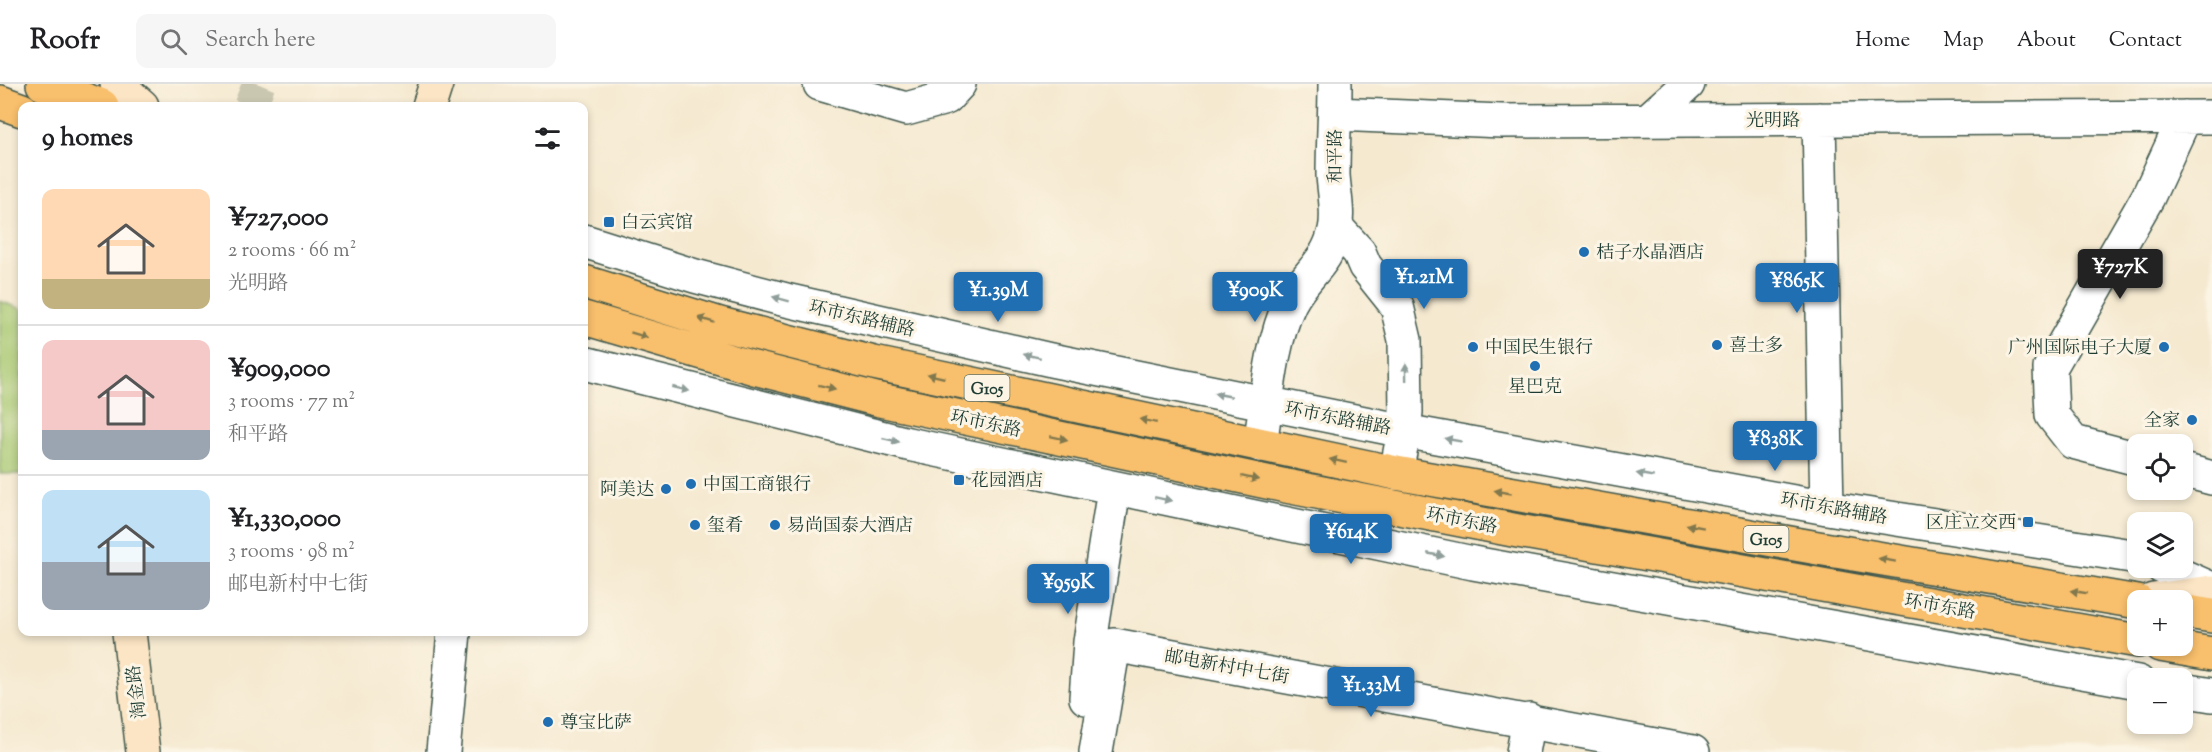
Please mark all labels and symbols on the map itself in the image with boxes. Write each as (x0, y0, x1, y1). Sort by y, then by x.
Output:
street label: 光明路 (1746, 109, 1800, 135)
street label: 和平路 (1324, 129, 1350, 183)
place label: 白云宾馆 (621, 211, 693, 237)
marker: 白云宾馆 (602, 215, 616, 229)
place label: 桔子水晶酒店 (1596, 241, 1704, 267)
marker: 桔子水晶酒店 (1577, 245, 1591, 259)
pin: ¥727K (2078, 249, 2162, 300)
pin: ¥1.21M (1375, 259, 1473, 310)
pin: ¥865K (1755, 263, 1839, 314)
pin: ¥1.39M (949, 272, 1047, 323)
pin: ¥909K (1213, 272, 1297, 323)
one-way arrow (772, 293, 790, 303)
street label: 环市东路辅路 (806, 295, 917, 345)
one-way arrow (697, 315, 715, 324)
one-way arrow (631, 331, 649, 340)
place label: 喜士多 (1729, 334, 1783, 360)
place label: 中国民生银行 (1485, 336, 1593, 362)
place label: 广州国际电子大厦 (2008, 336, 2152, 362)
marker: 喜士多 (1710, 338, 1724, 352)
marker: 中国民生银行 (1466, 340, 1480, 354)
marker: 广州国际电子大厦 (2157, 340, 2171, 354)
one-way arrow (1022, 351, 1041, 360)
marker: 星巴克 (1528, 359, 1542, 373)
one-way arrow (1402, 363, 1411, 382)
one-way arrow (927, 371, 945, 381)
road number: G105 (964, 375, 1010, 401)
place label: 星巴克 (1508, 375, 1562, 401)
one-way arrow (819, 383, 837, 392)
one-way arrow (672, 385, 690, 394)
one-way arrow (1214, 390, 1233, 399)
street label: 环市东路辅路 (1282, 397, 1393, 443)
street label: 环市东路 (948, 405, 1024, 445)
place label: 全家 (2144, 409, 2180, 435)
marker: 全家 (2185, 413, 2199, 427)
one-way arrow (1138, 416, 1157, 425)
pin: ¥838K (1733, 421, 1817, 472)
one-way arrow (1050, 434, 1069, 443)
one-way arrow (881, 435, 900, 445)
one-way arrow (1443, 435, 1462, 444)
one-way arrow (1329, 456, 1348, 465)
place label: 花园酒店 (971, 469, 1043, 495)
one-way arrow (1635, 470, 1654, 479)
place label: 中国工商银行 (703, 473, 811, 499)
marker: 花园酒店 (952, 473, 966, 487)
one-way arrow (1240, 474, 1259, 484)
marker: 中国工商银行 (684, 477, 698, 491)
place label: 阿美达 (600, 478, 654, 504)
marker: 阿美达 (659, 482, 673, 496)
one-way arrow (1493, 487, 1512, 496)
street label: 环市东路辅路 (1778, 488, 1889, 532)
one-way arrow (1154, 495, 1173, 504)
street label: 环市东路 (1424, 502, 1499, 542)
place label: 区庄立交西 (1926, 511, 2016, 537)
place label: 玺肴 (707, 514, 743, 540)
place label: 易尚国泰大酒店 (787, 514, 913, 540)
pin: ¥614K (1309, 514, 1393, 565)
marker: 区庄立交西 (2021, 515, 2035, 529)
marker: 玺肴 (688, 518, 702, 532)
marker: 易尚国泰大酒店 (768, 518, 782, 532)
one-way arrow (1685, 522, 1704, 531)
road number: G105 (1744, 526, 1788, 552)
one-way arrow (1427, 551, 1446, 560)
one-way arrow (1877, 555, 1896, 564)
pin: ¥959K (1026, 564, 1110, 615)
one-way arrow (2069, 588, 2088, 597)
street label: 环市东路 (1902, 589, 1977, 627)
street label: 邮电新村中七街 (1162, 644, 1291, 692)
street label: 淘金路 (122, 663, 154, 720)
pin: ¥1.33M (1322, 667, 1420, 718)
place label: 尊宝比萨 (560, 711, 632, 737)
marker: 尊宝比萨 (541, 715, 555, 729)

